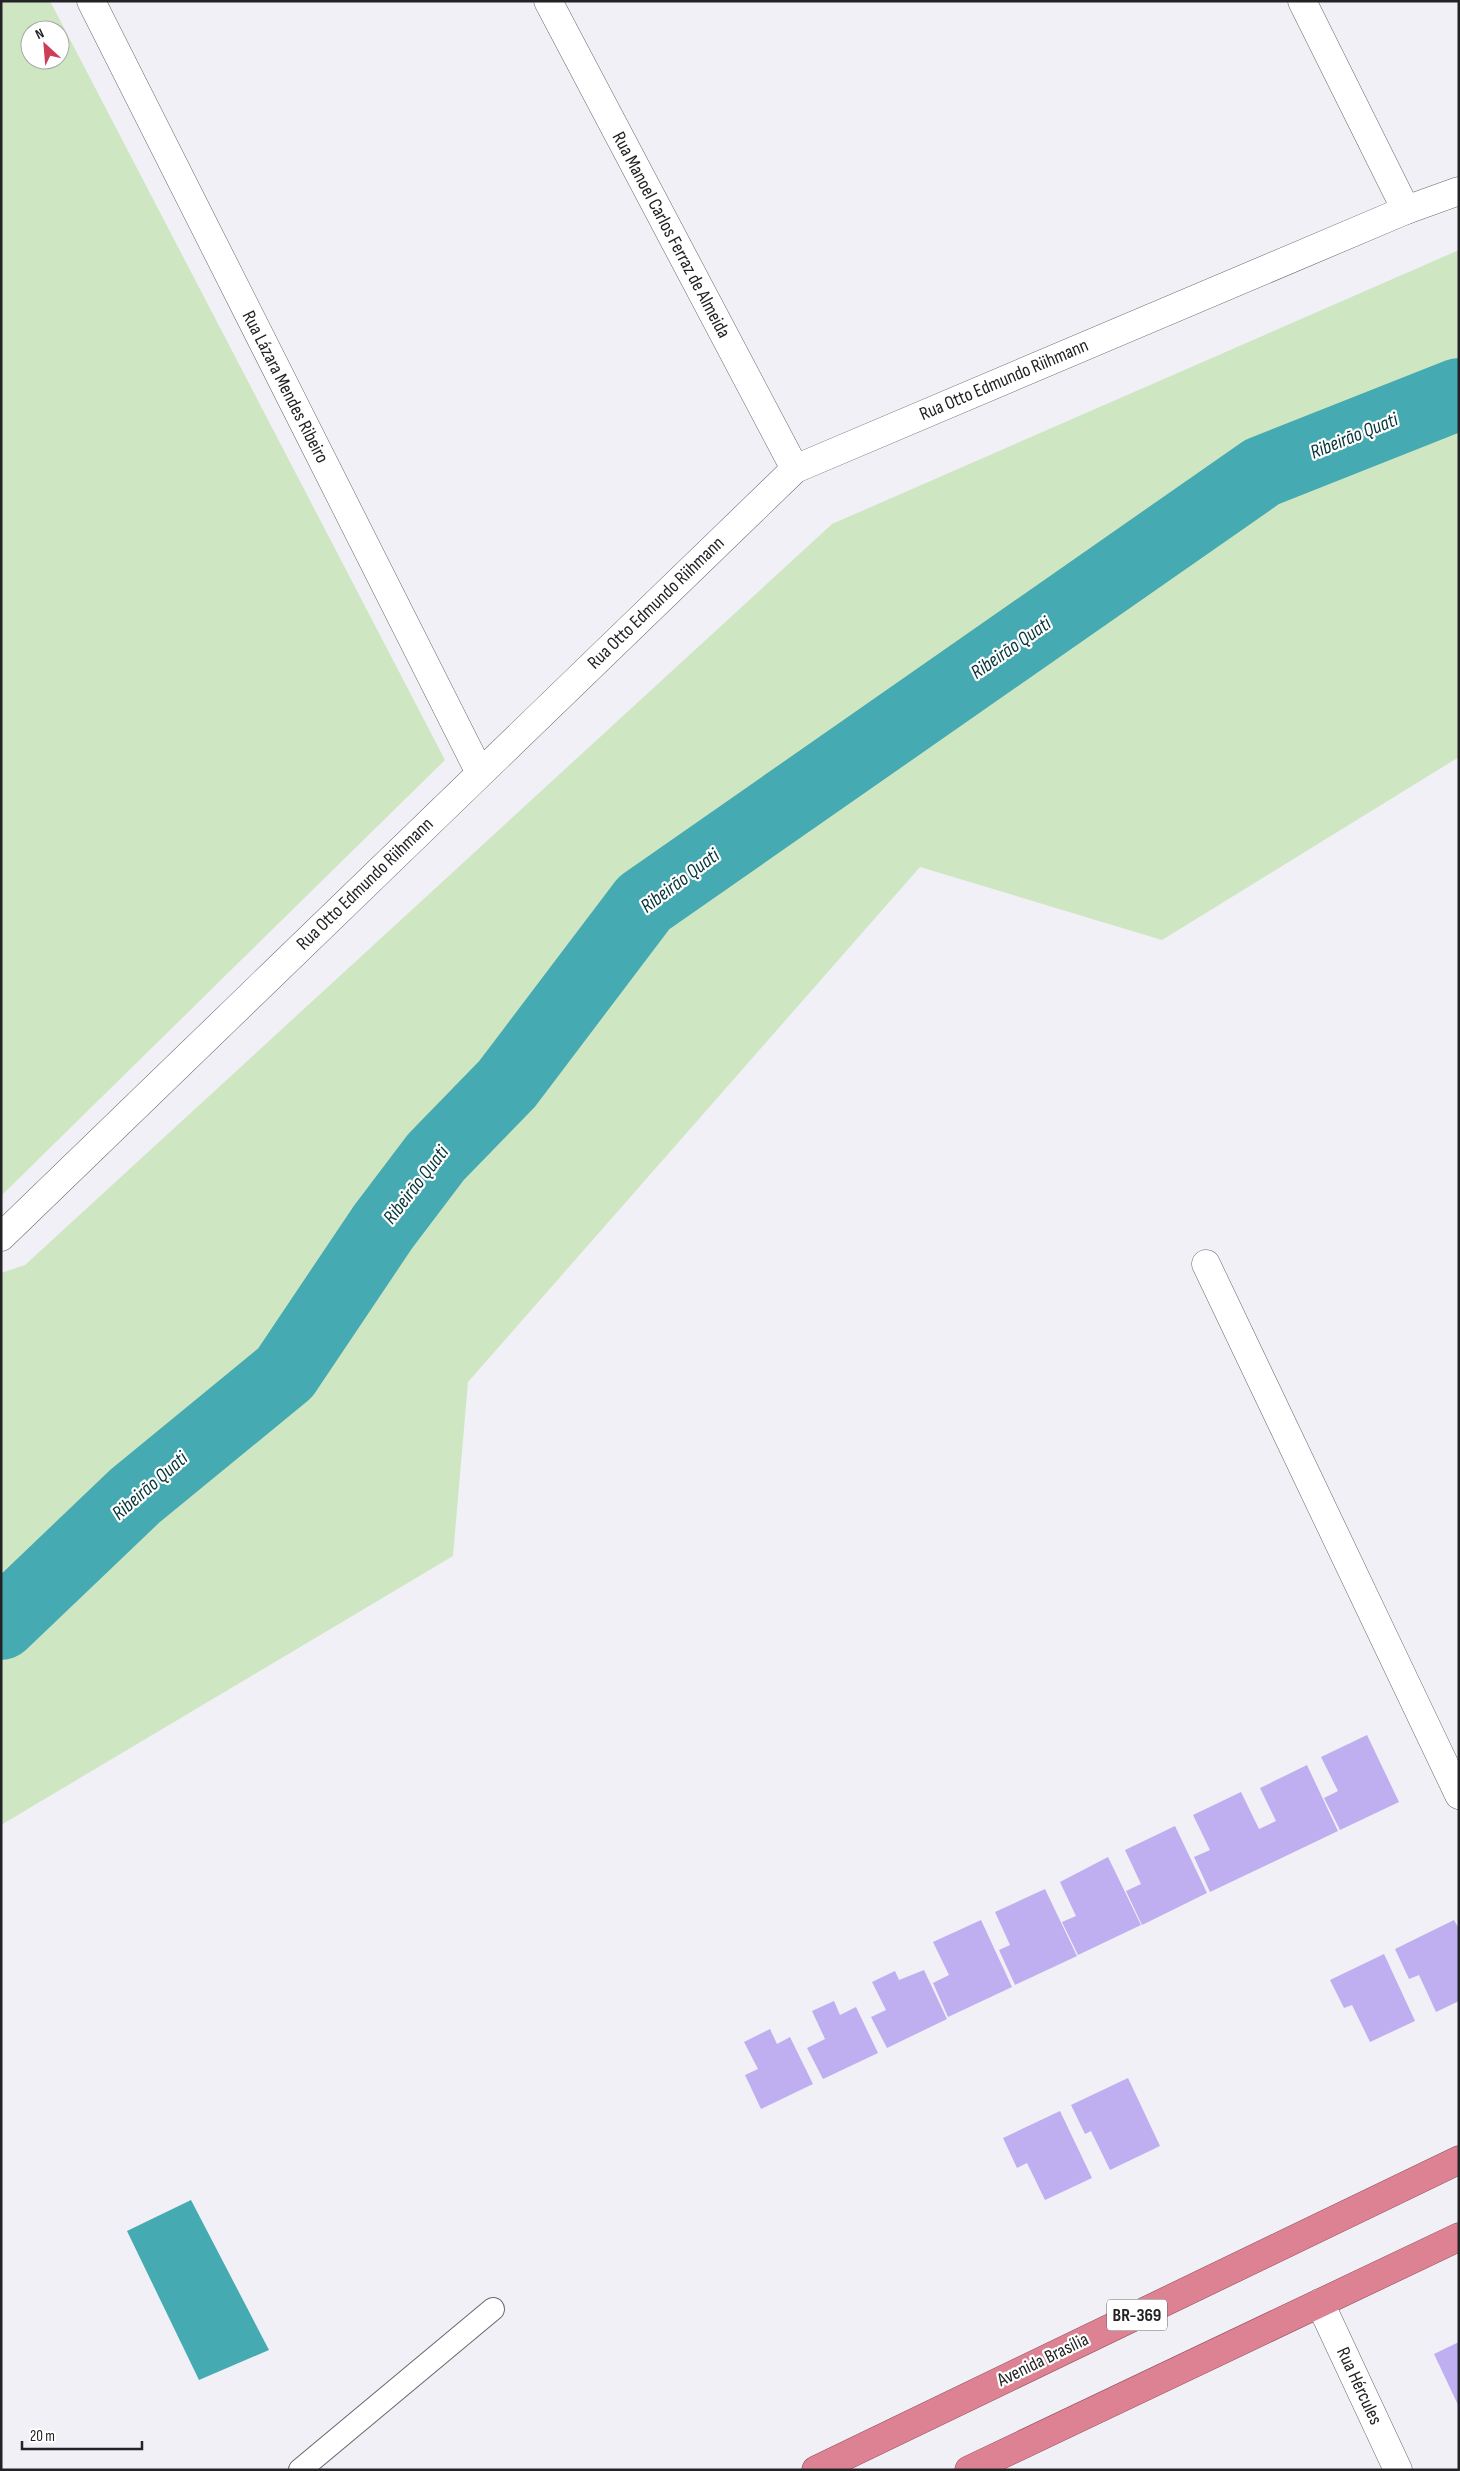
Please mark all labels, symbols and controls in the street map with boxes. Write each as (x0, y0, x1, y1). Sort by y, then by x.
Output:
north arrow (20, 20, 70, 70)
text: N (32, 24, 47, 43)
street label: Rua Manoel Carlos Ferraz de Almeida (607, 128, 735, 342)
street label: Rua Lázara Mendes Ribeiro (237, 307, 333, 467)
street label: Rua Otto Edmundo Riihmann (916, 334, 1092, 426)
water label: Ribeirão Quati (1307, 407, 1403, 464)
street label: Rua Otto Edmundo Riihmann (583, 532, 729, 674)
water label: Ribeirão Quati (966, 611, 1057, 684)
street label: Rua Otto Edmundo Riihmann (292, 813, 438, 955)
water label: Ribeirão Quati (636, 843, 725, 918)
water label: Ribeirão Quati (378, 1140, 455, 1229)
water label: Ribeirão Quati (107, 1446, 194, 1525)
road number: BR-369 (1107, 2300, 1167, 2330)
street label: Avenida Brasília (993, 2328, 1092, 2392)
street label: Rua Hércules (1331, 2344, 1387, 2429)
scale bar (22, 2418, 142, 2450)
text: 20 m (30, 2427, 55, 2446)

